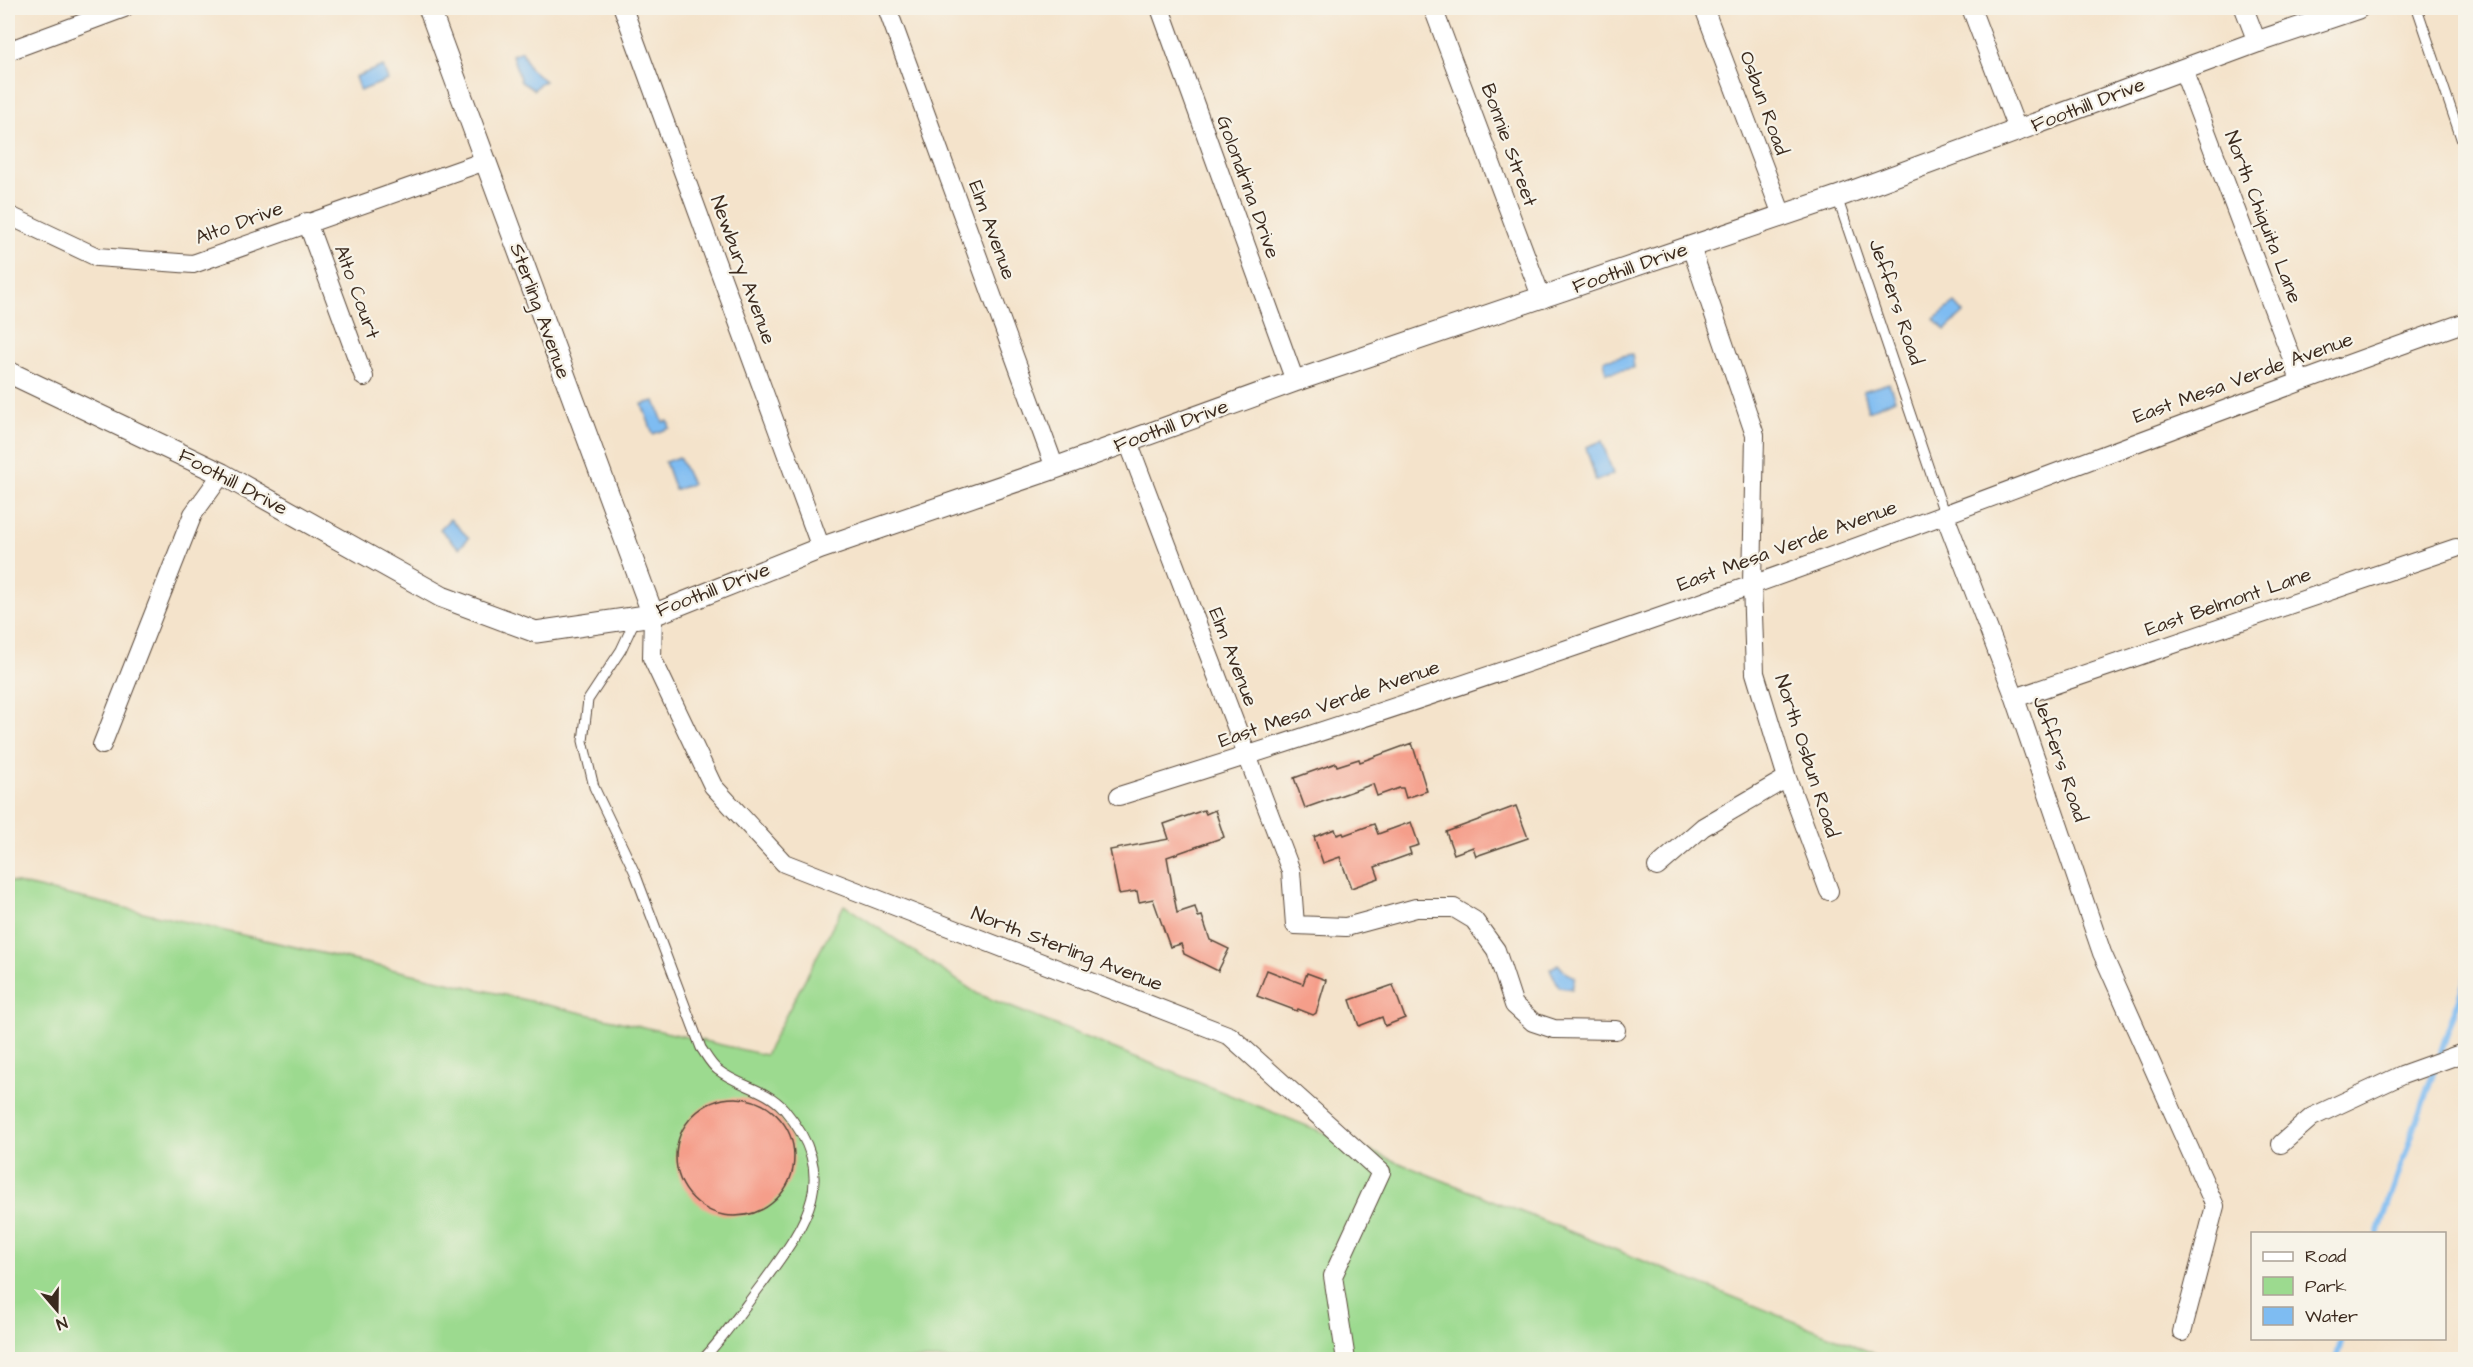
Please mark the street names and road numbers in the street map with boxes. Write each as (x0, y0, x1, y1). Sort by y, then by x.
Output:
street label: Osbun Road (1732, 47, 1796, 159)
street label: Foothill Drive (2027, 70, 2149, 140)
street label: Bonnie Street (1474, 80, 1544, 210)
street label: Golondrina Drive (1209, 112, 1287, 263)
street label: North Chiquita Lane (2217, 127, 2309, 307)
street label: Elm Avenue (961, 177, 1023, 284)
street label: Newbury Avenue (702, 192, 783, 349)
street label: Alto Drive (191, 194, 287, 252)
street label: Foothill Drive (1569, 235, 1691, 301)
street label: Jeffers Road (1861, 236, 1931, 368)
street label: Sterling Avenue (502, 239, 578, 383)
street label: Alto Court (327, 241, 387, 343)
street label: East Mesa Verde Avenue (2129, 325, 2357, 431)
street label: Foothill Drive (1110, 392, 1232, 460)
street label: Foothill Drive (173, 441, 293, 523)
street label: East Mesa Verde Avenue (1673, 493, 1901, 599)
street label: Foothill Drive (652, 555, 774, 625)
street label: East Belmont Lane (2141, 560, 2315, 644)
street label: Elm Avenue (1201, 604, 1265, 711)
street label: East Mesa Verde Avenue (1215, 653, 1443, 755)
street label: North Osbun Road (1767, 671, 1847, 841)
street label: Jeffers Road (2025, 693, 2095, 825)
street label: North Sterling Avenue (967, 900, 1167, 999)

